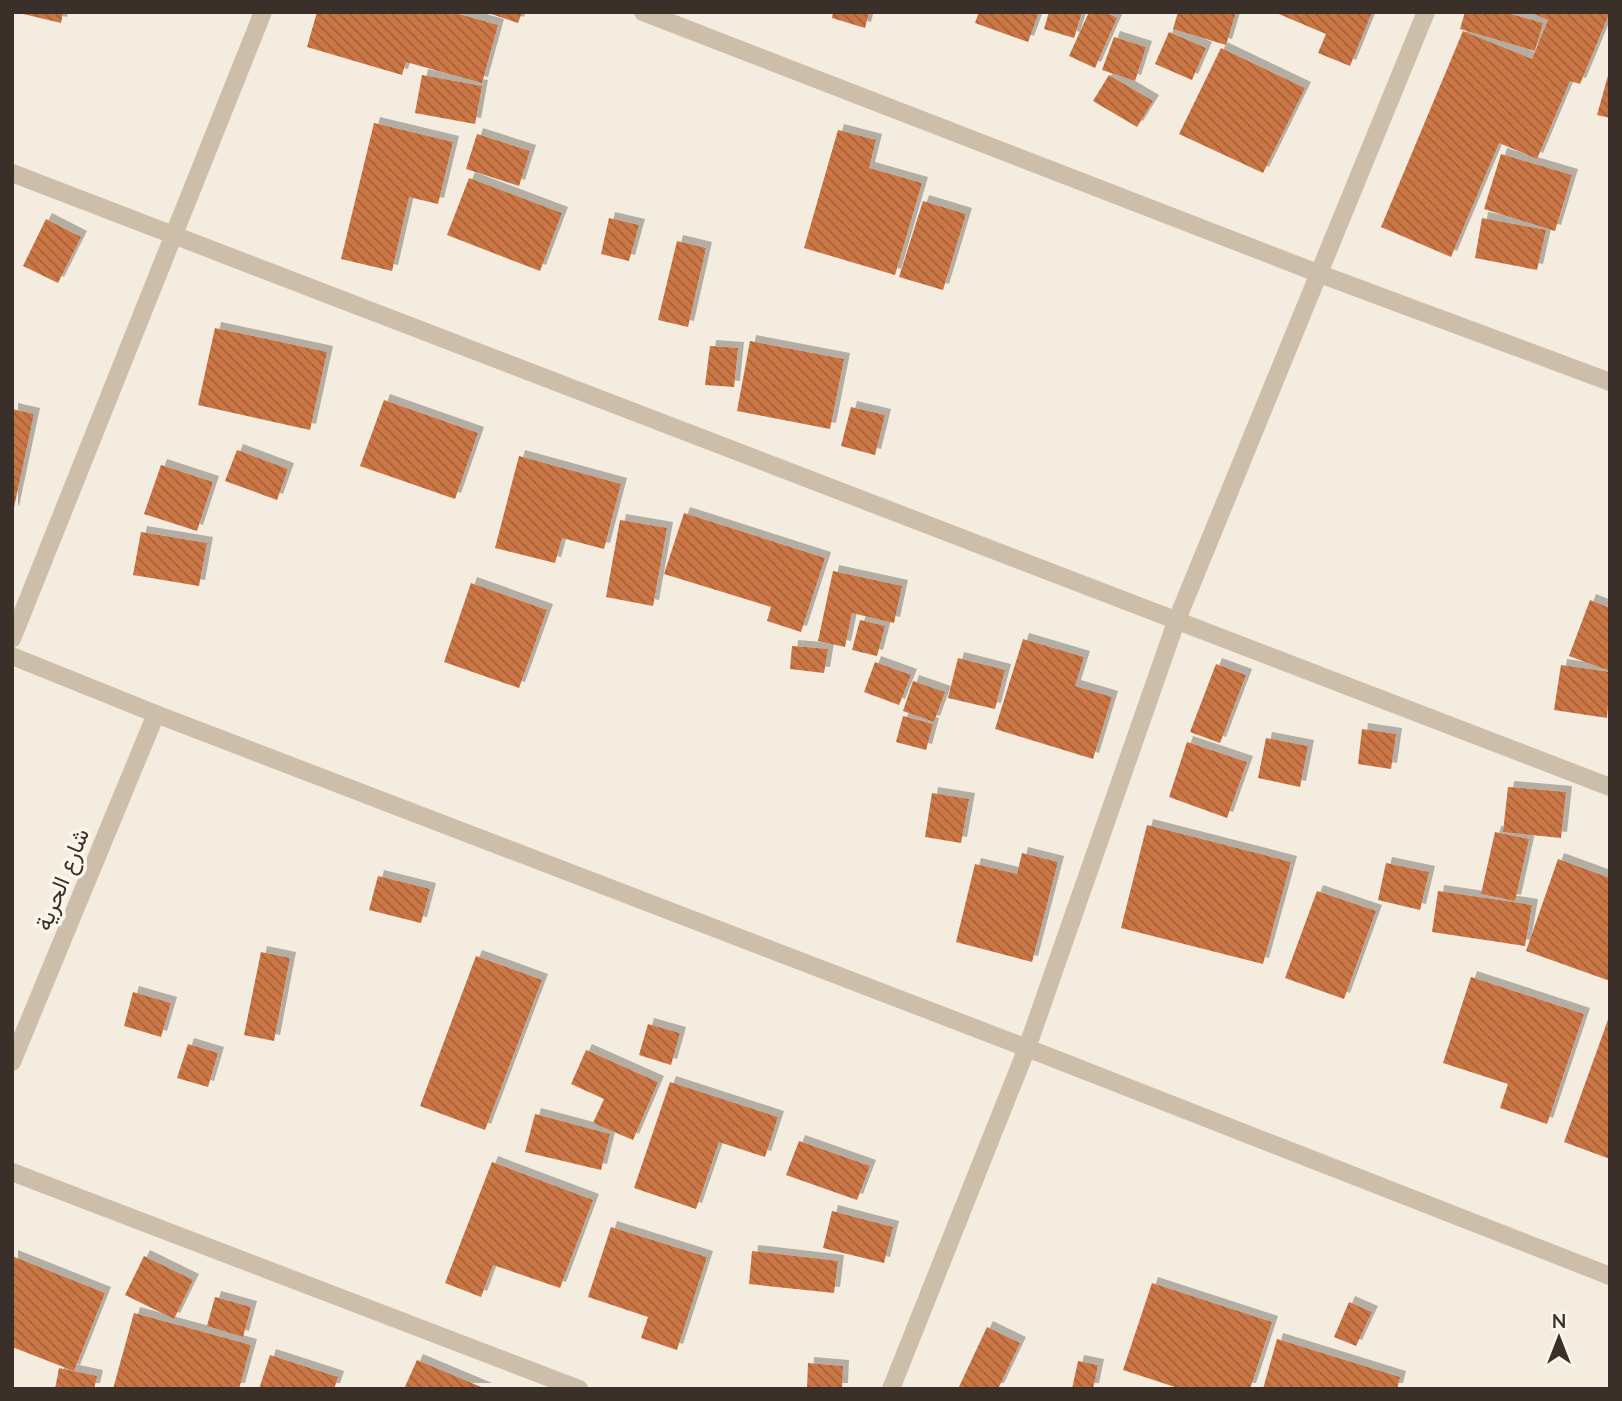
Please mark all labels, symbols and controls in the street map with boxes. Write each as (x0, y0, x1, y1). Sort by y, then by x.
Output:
street label: شارع الحرية (28, 824, 97, 935)
north arrow (1524, 1303, 1594, 1373)
text: N (1552, 1309, 1566, 1332)

